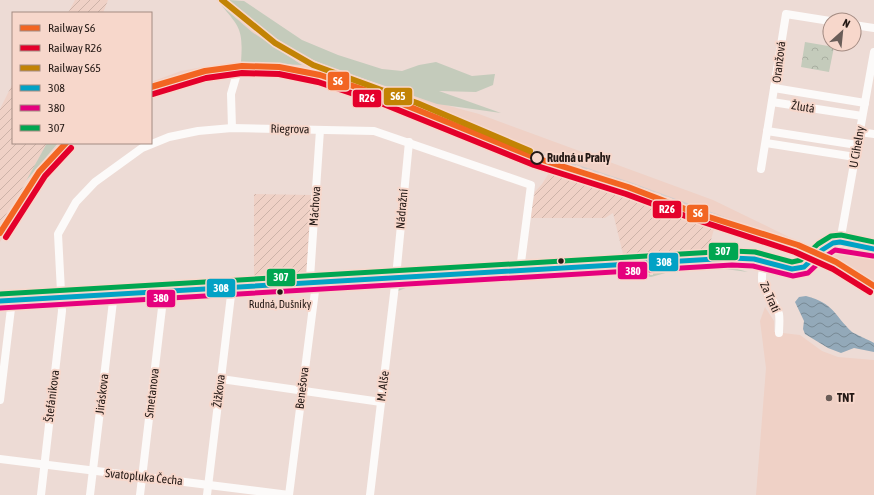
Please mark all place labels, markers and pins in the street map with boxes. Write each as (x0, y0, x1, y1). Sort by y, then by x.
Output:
marker: Rudná u Prahy (530, 151, 544, 165)
place label: Rudná u Prahy (547, 151, 611, 165)
unlabelled marker (556, 256, 566, 266)
marker: Rudná, Dušníky (275, 287, 285, 297)
place label: Rudná, Dušníky (249, 298, 312, 310)
place label: TNT (837, 391, 855, 405)
marker: TNT (824, 393, 834, 403)

